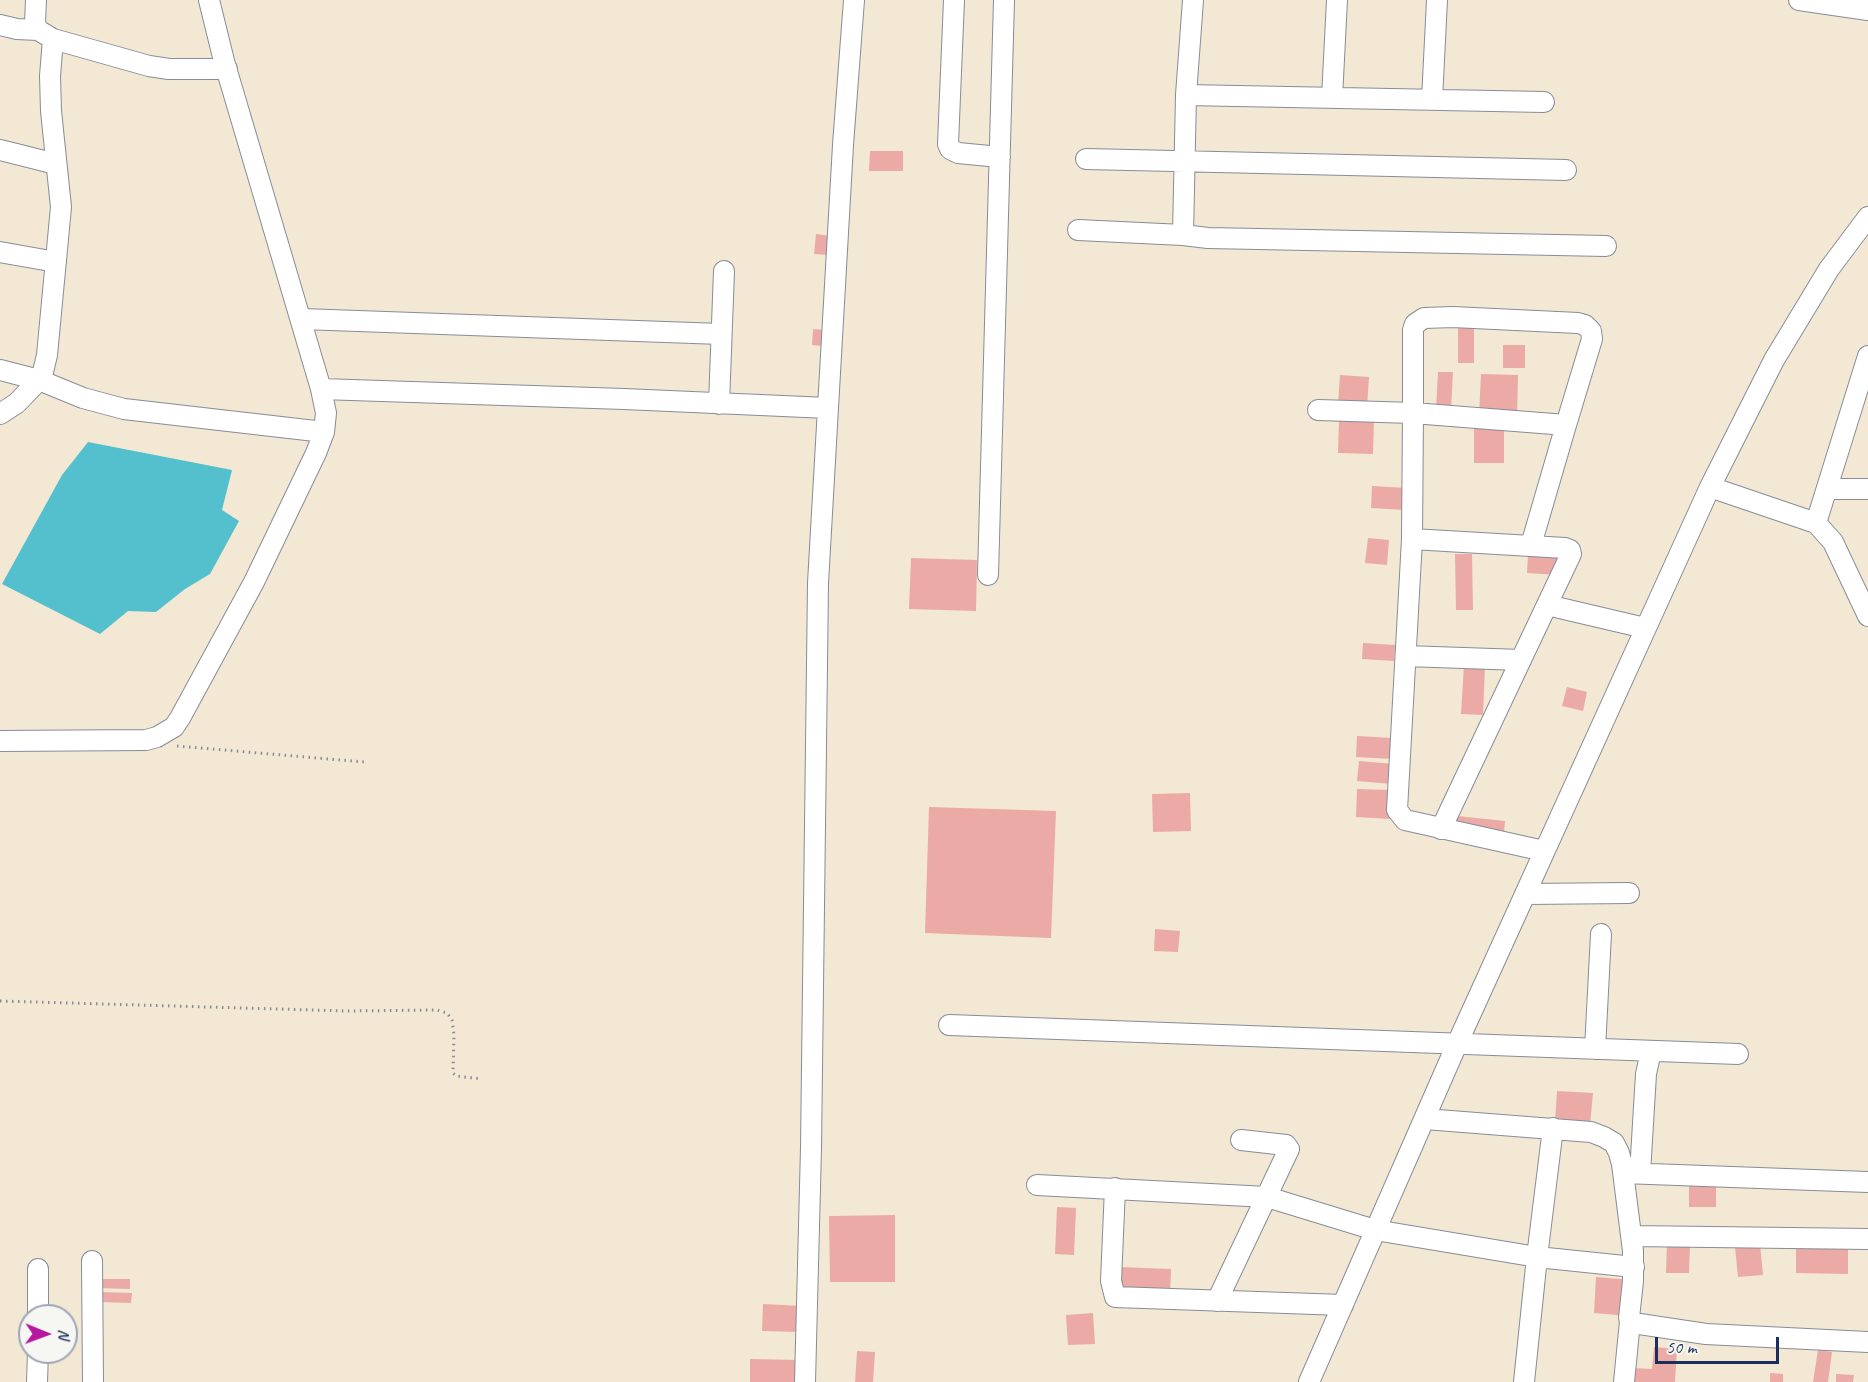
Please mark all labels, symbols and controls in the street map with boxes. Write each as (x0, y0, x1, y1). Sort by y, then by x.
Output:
north arrow (18, 1304, 78, 1364)
scale bar (1658, 1325, 1782, 1363)
text: N (54, 1329, 74, 1339)
text: 50 m (1666, 1336, 1697, 1358)

